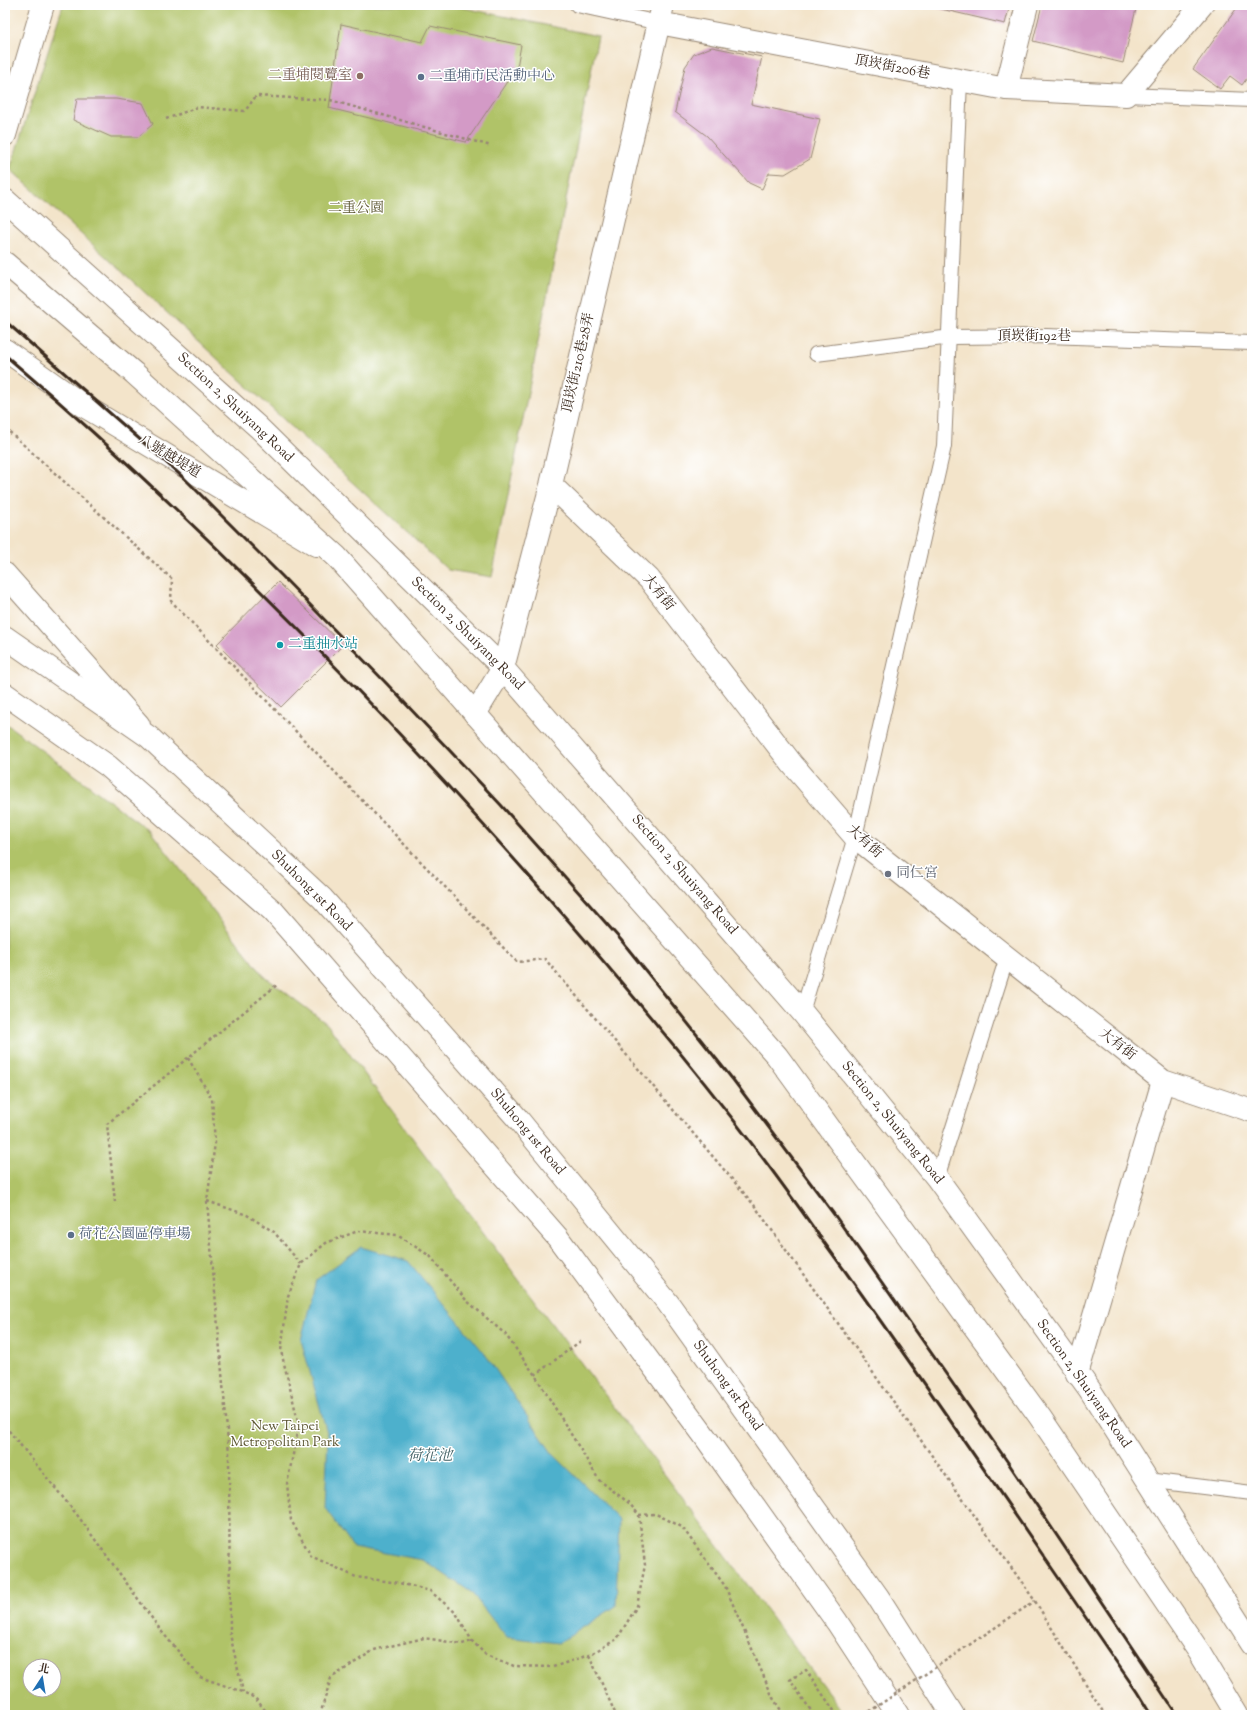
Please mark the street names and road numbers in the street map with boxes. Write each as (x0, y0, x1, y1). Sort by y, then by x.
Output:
street label: 頂崁街206巷 (852, 51, 932, 85)
street label: 頂崁街210巷28弄 (558, 311, 600, 415)
street label: 頂崁街192巷 (997, 327, 1071, 347)
street label: Section 2, Shuiyang Road (172, 349, 298, 468)
street label: 八號越堤道 (134, 430, 204, 484)
street label: 大有街 (637, 570, 679, 616)
street label: Section 2, Shuiyang Road (406, 573, 528, 695)
street label: Section 2, Shuiyang Road (626, 811, 742, 939)
street label: 大有街 (842, 821, 886, 863)
street label: Shuhong 1st Road (266, 846, 356, 936)
street label: 大有街 (1094, 1024, 1140, 1066)
street label: Section 2, Shuiyang Road (836, 1057, 948, 1189)
street label: Shuhong 1st Road (485, 1084, 569, 1180)
street label: Section 2, Shuiyang Road (1031, 1316, 1135, 1452)
street label: Shuhong 1st Road (687, 1337, 767, 1435)

